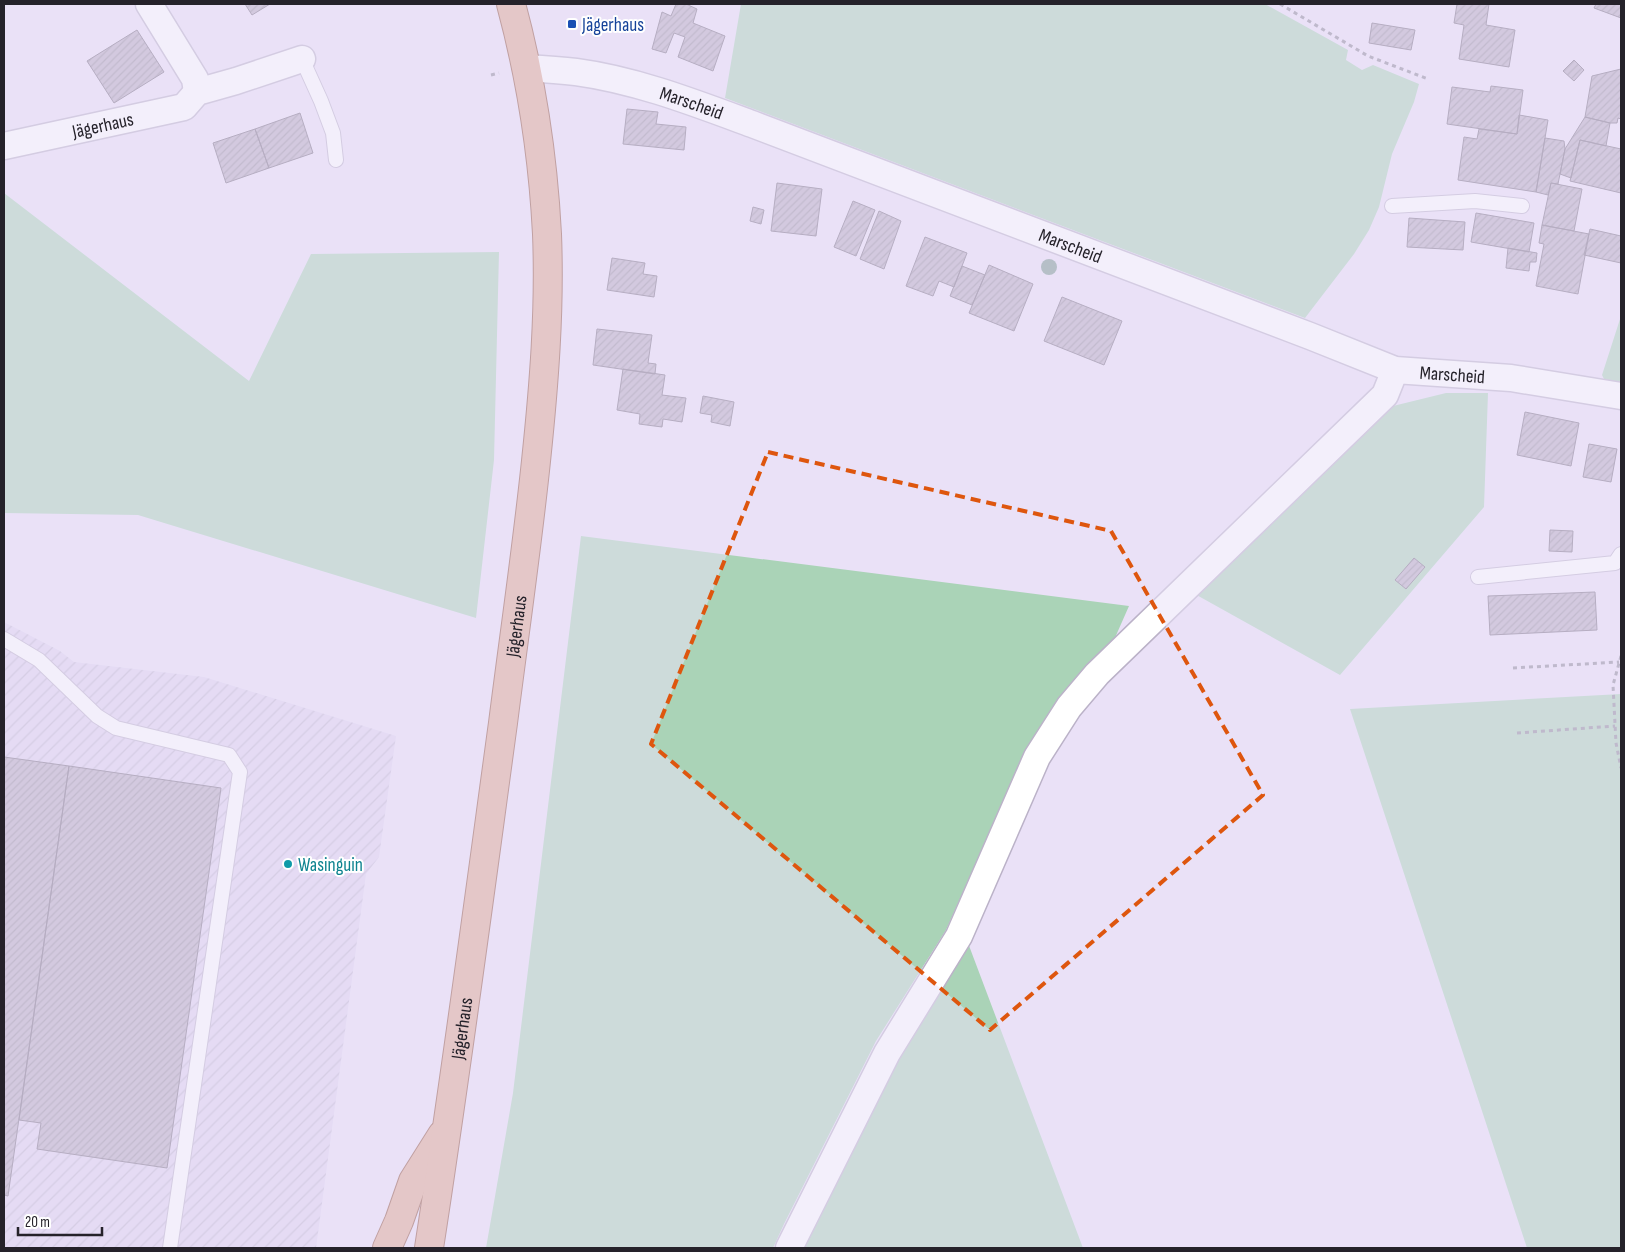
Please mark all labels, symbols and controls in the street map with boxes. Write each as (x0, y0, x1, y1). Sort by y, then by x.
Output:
place label: Jägerhaus (581, 14, 644, 37)
marker: Jägerhaus (566, 18, 578, 30)
street label: Marscheid (657, 82, 726, 125)
street label: Jägerhaus (69, 108, 136, 144)
street label: Marscheid (1035, 224, 1105, 269)
street label: Marscheid (1419, 362, 1486, 389)
street label: Jägerhaus (502, 594, 533, 660)
place label: Wasinguin (298, 854, 363, 877)
marker: Wasinguin (282, 858, 294, 870)
street label: Jägerhaus (447, 996, 478, 1062)
scale bar (18, 1204, 101, 1236)
text: 20 m (25, 1213, 50, 1232)

